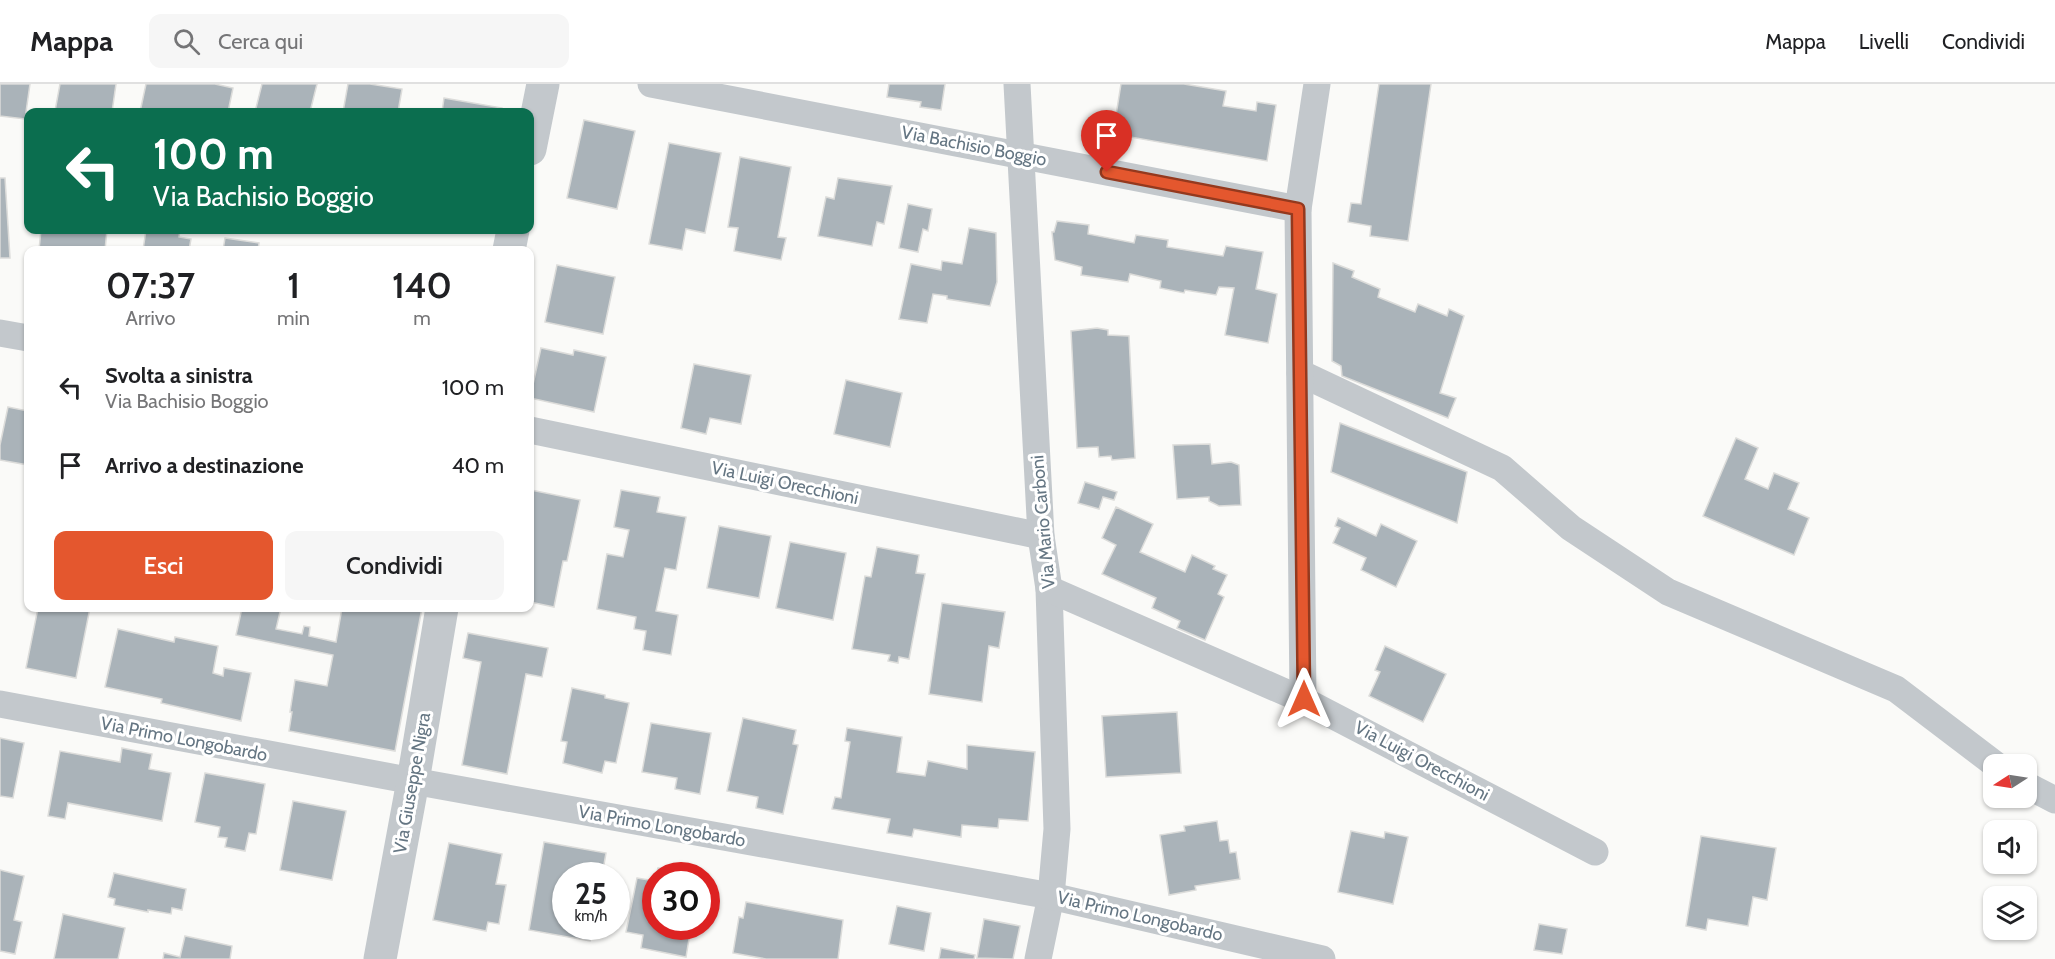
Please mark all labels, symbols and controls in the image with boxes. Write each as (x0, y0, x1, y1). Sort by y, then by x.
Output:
search box (149, 14, 569, 68)
text: Mappa (30, 24, 113, 58)
icon: search (170, 25, 203, 58)
text: Cerca qui (218, 28, 303, 55)
text: Mappa (1765, 29, 1826, 54)
text: Livelli (1859, 29, 1909, 54)
text: Condividi (1942, 29, 2025, 54)
pin (1081, 110, 1132, 172)
icon: arrive (1090, 119, 1123, 152)
street label: Via Bachisio Boggio (900, 121, 1048, 171)
text: 100 m (153, 128, 274, 180)
icon: left (54, 132, 132, 210)
text: Via Bachisio Boggio (153, 180, 374, 213)
text: 07:37 (106, 263, 195, 307)
text: 1 (287, 263, 300, 307)
text: 140 (392, 263, 452, 307)
text: Arrivo (126, 306, 175, 330)
text: min (277, 306, 310, 330)
text: m (413, 306, 431, 330)
text: Svolta a sinistra (105, 362, 253, 389)
icon: left (54, 371, 87, 404)
text: 100 m (442, 374, 504, 401)
text: Via Bachisio Boggio (105, 389, 269, 413)
icon: arrive (54, 449, 87, 482)
text: Arrivo a destinazione (105, 452, 303, 479)
text: 40 m (452, 452, 504, 479)
street label: Via Mario Carboni (1026, 454, 1060, 590)
street label: Via Luigi Orecchioni (710, 457, 860, 509)
button: Esci (54, 531, 273, 600)
button: Condividi (285, 531, 504, 600)
position arrow (1272, 667, 1336, 731)
street label: Via Giuseppe Nigra (389, 710, 435, 855)
street label: Via Primo Longobardo (99, 712, 269, 766)
street label: Via Luigi Orecchioni (1351, 716, 1493, 806)
north arrow (1983, 754, 2037, 808)
map controls (1983, 754, 2037, 940)
street label: Via Primo Longobardo (577, 800, 747, 852)
button: sound (1983, 820, 2037, 874)
speed limit sign: 30 (642, 862, 720, 940)
text: 25 (575, 875, 607, 912)
street label: Via Primo Longobardo (1055, 886, 1225, 946)
button: layers (1983, 886, 2037, 940)
text: km/h (575, 907, 607, 925)

